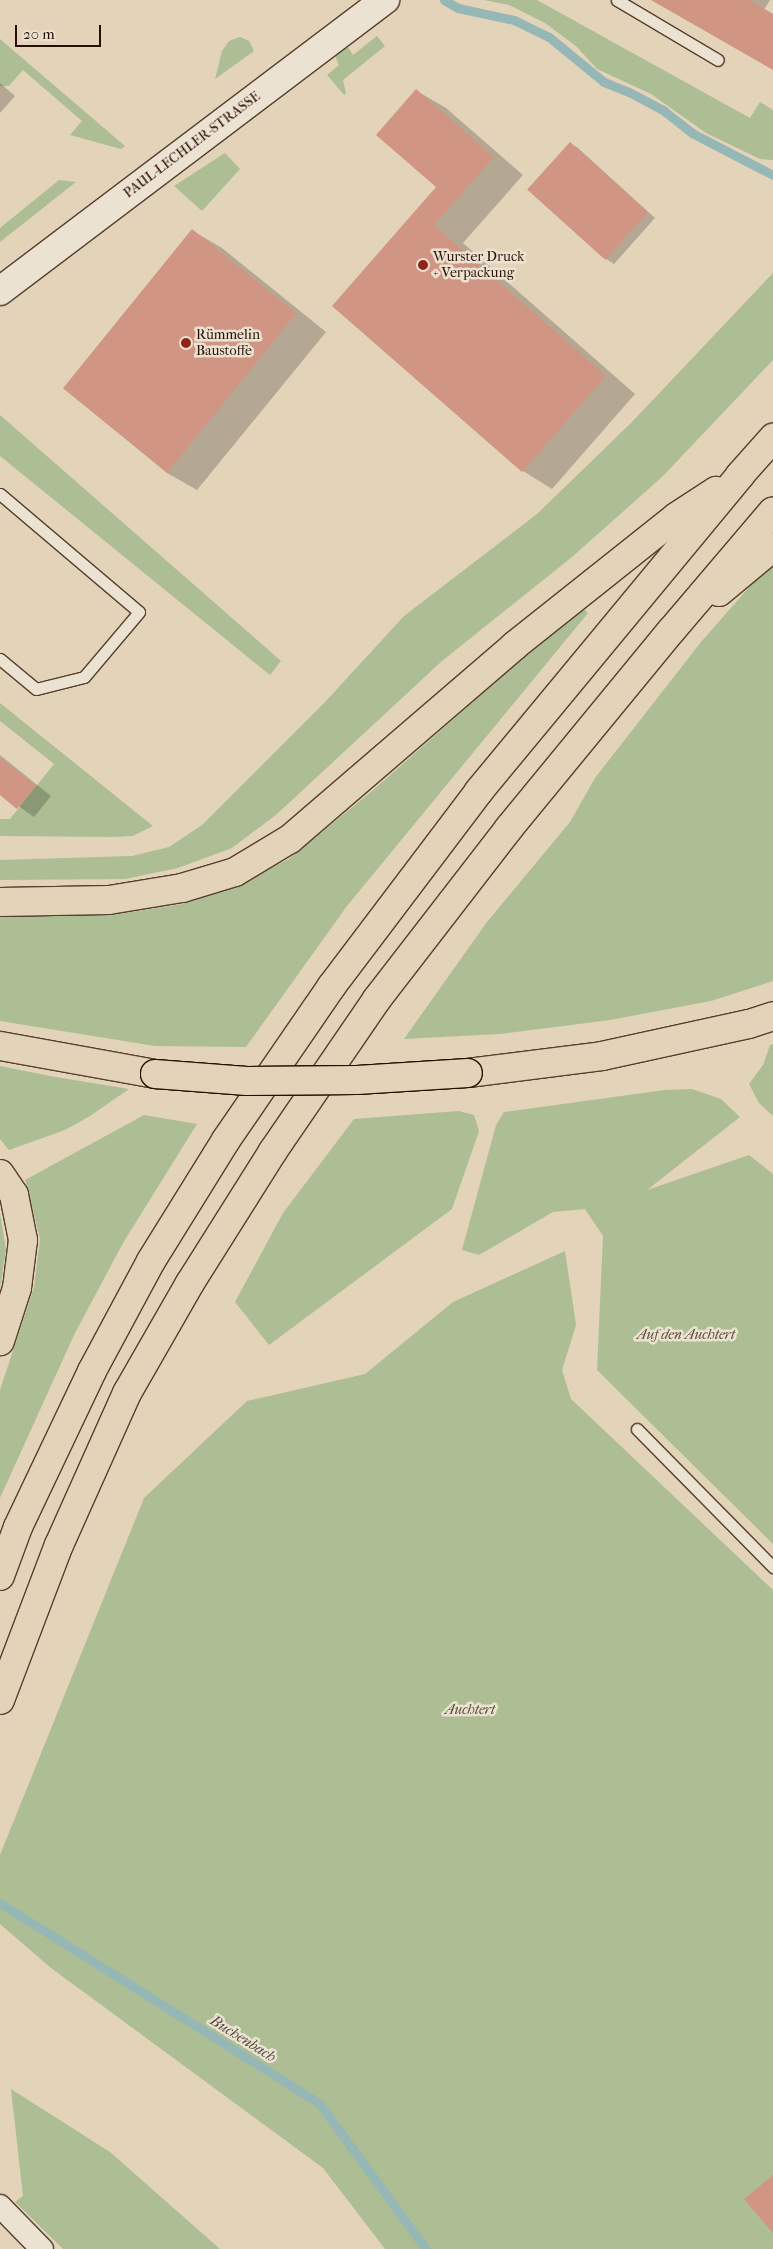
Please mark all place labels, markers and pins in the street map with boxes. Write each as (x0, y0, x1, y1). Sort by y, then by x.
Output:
place label: Wurster Druck + Verpackung (433, 249, 524, 282)
marker: Wurster Druck + Verpackung (417, 259, 429, 271)
place label: Rümmelin Baustoffe (196, 327, 260, 360)
marker: Rümmelin Baustoffe (180, 337, 192, 349)

